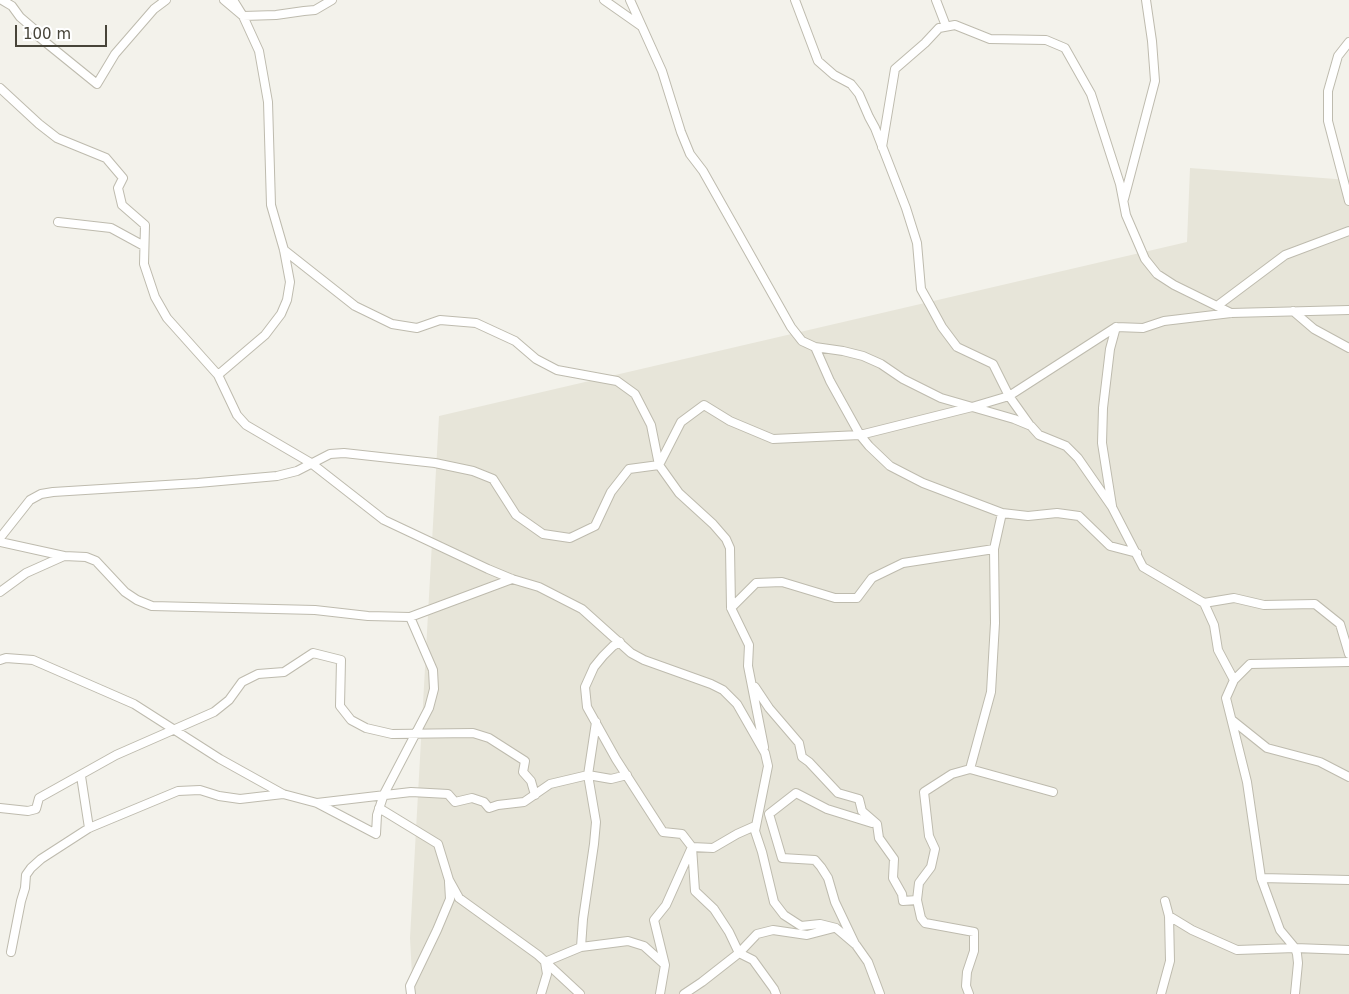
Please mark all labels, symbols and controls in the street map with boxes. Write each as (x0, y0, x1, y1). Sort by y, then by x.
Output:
scale bar (18, 15, 110, 47)
text: 100 m (23, 25, 71, 43)

